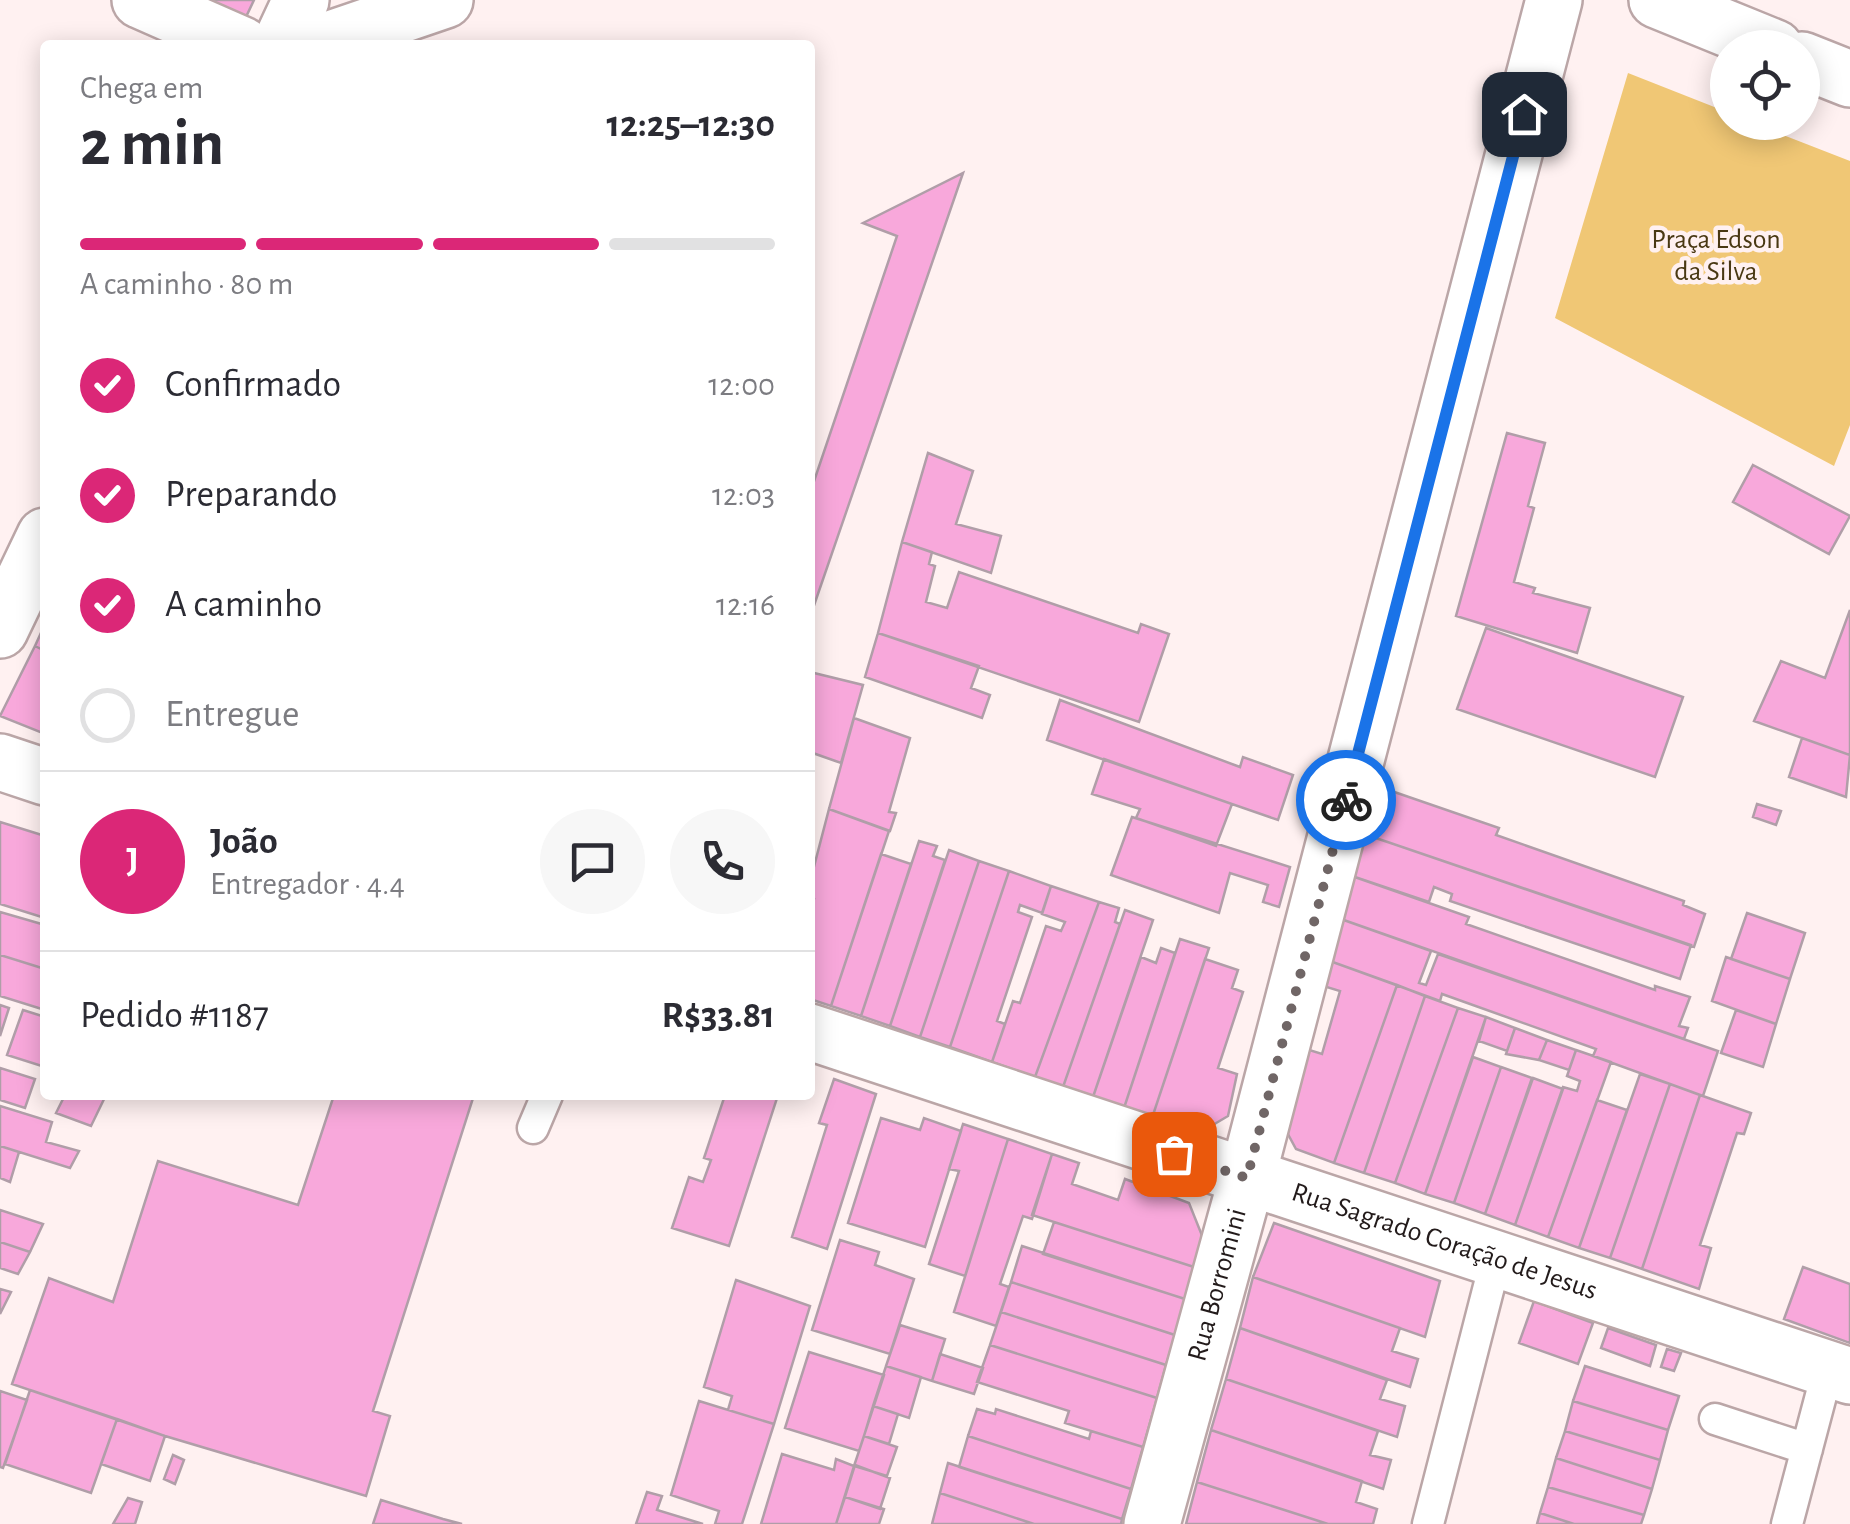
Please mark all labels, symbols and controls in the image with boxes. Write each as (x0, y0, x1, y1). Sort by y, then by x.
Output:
map controls (1710, 30, 1820, 140)
button: locate (1710, 30, 1820, 140)
text: Chega em (80, 72, 203, 104)
pin (1482, 72, 1567, 157)
icon: home (1497, 87, 1552, 142)
text: 12:25–12:30 (606, 106, 775, 144)
text: 2 min (80, 112, 224, 177)
park label: Praça Edson da Silva (1651, 226, 1781, 286)
text: A caminho · 80 m (80, 268, 293, 300)
icon: check (80, 358, 135, 413)
text: Confirmado (165, 366, 341, 404)
text: 12:00 (708, 369, 775, 401)
icon: check (80, 468, 135, 523)
text: Preparando (165, 476, 338, 514)
text: 12:03 (712, 479, 775, 511)
icon: check (80, 578, 135, 633)
text: A caminho (165, 586, 322, 624)
text: 12:16 (716, 589, 775, 621)
text: Entregue (165, 696, 299, 734)
courier (1296, 750, 1396, 850)
icon: bike (1319, 773, 1374, 828)
button: chat (540, 809, 645, 914)
button: phone (670, 809, 775, 914)
text: João (210, 823, 278, 861)
text: J (126, 842, 139, 880)
text: Entregador · 4.4 (210, 868, 405, 900)
text: Pedido #1187 (80, 997, 269, 1035)
text: R$33.81 (662, 997, 775, 1035)
pin (1132, 1112, 1217, 1197)
icon: bag (1147, 1127, 1202, 1182)
street label: Rua Sagrado Coração de Jesus (1288, 1178, 1600, 1305)
street label: Rua Borromini (1183, 1205, 1252, 1364)

